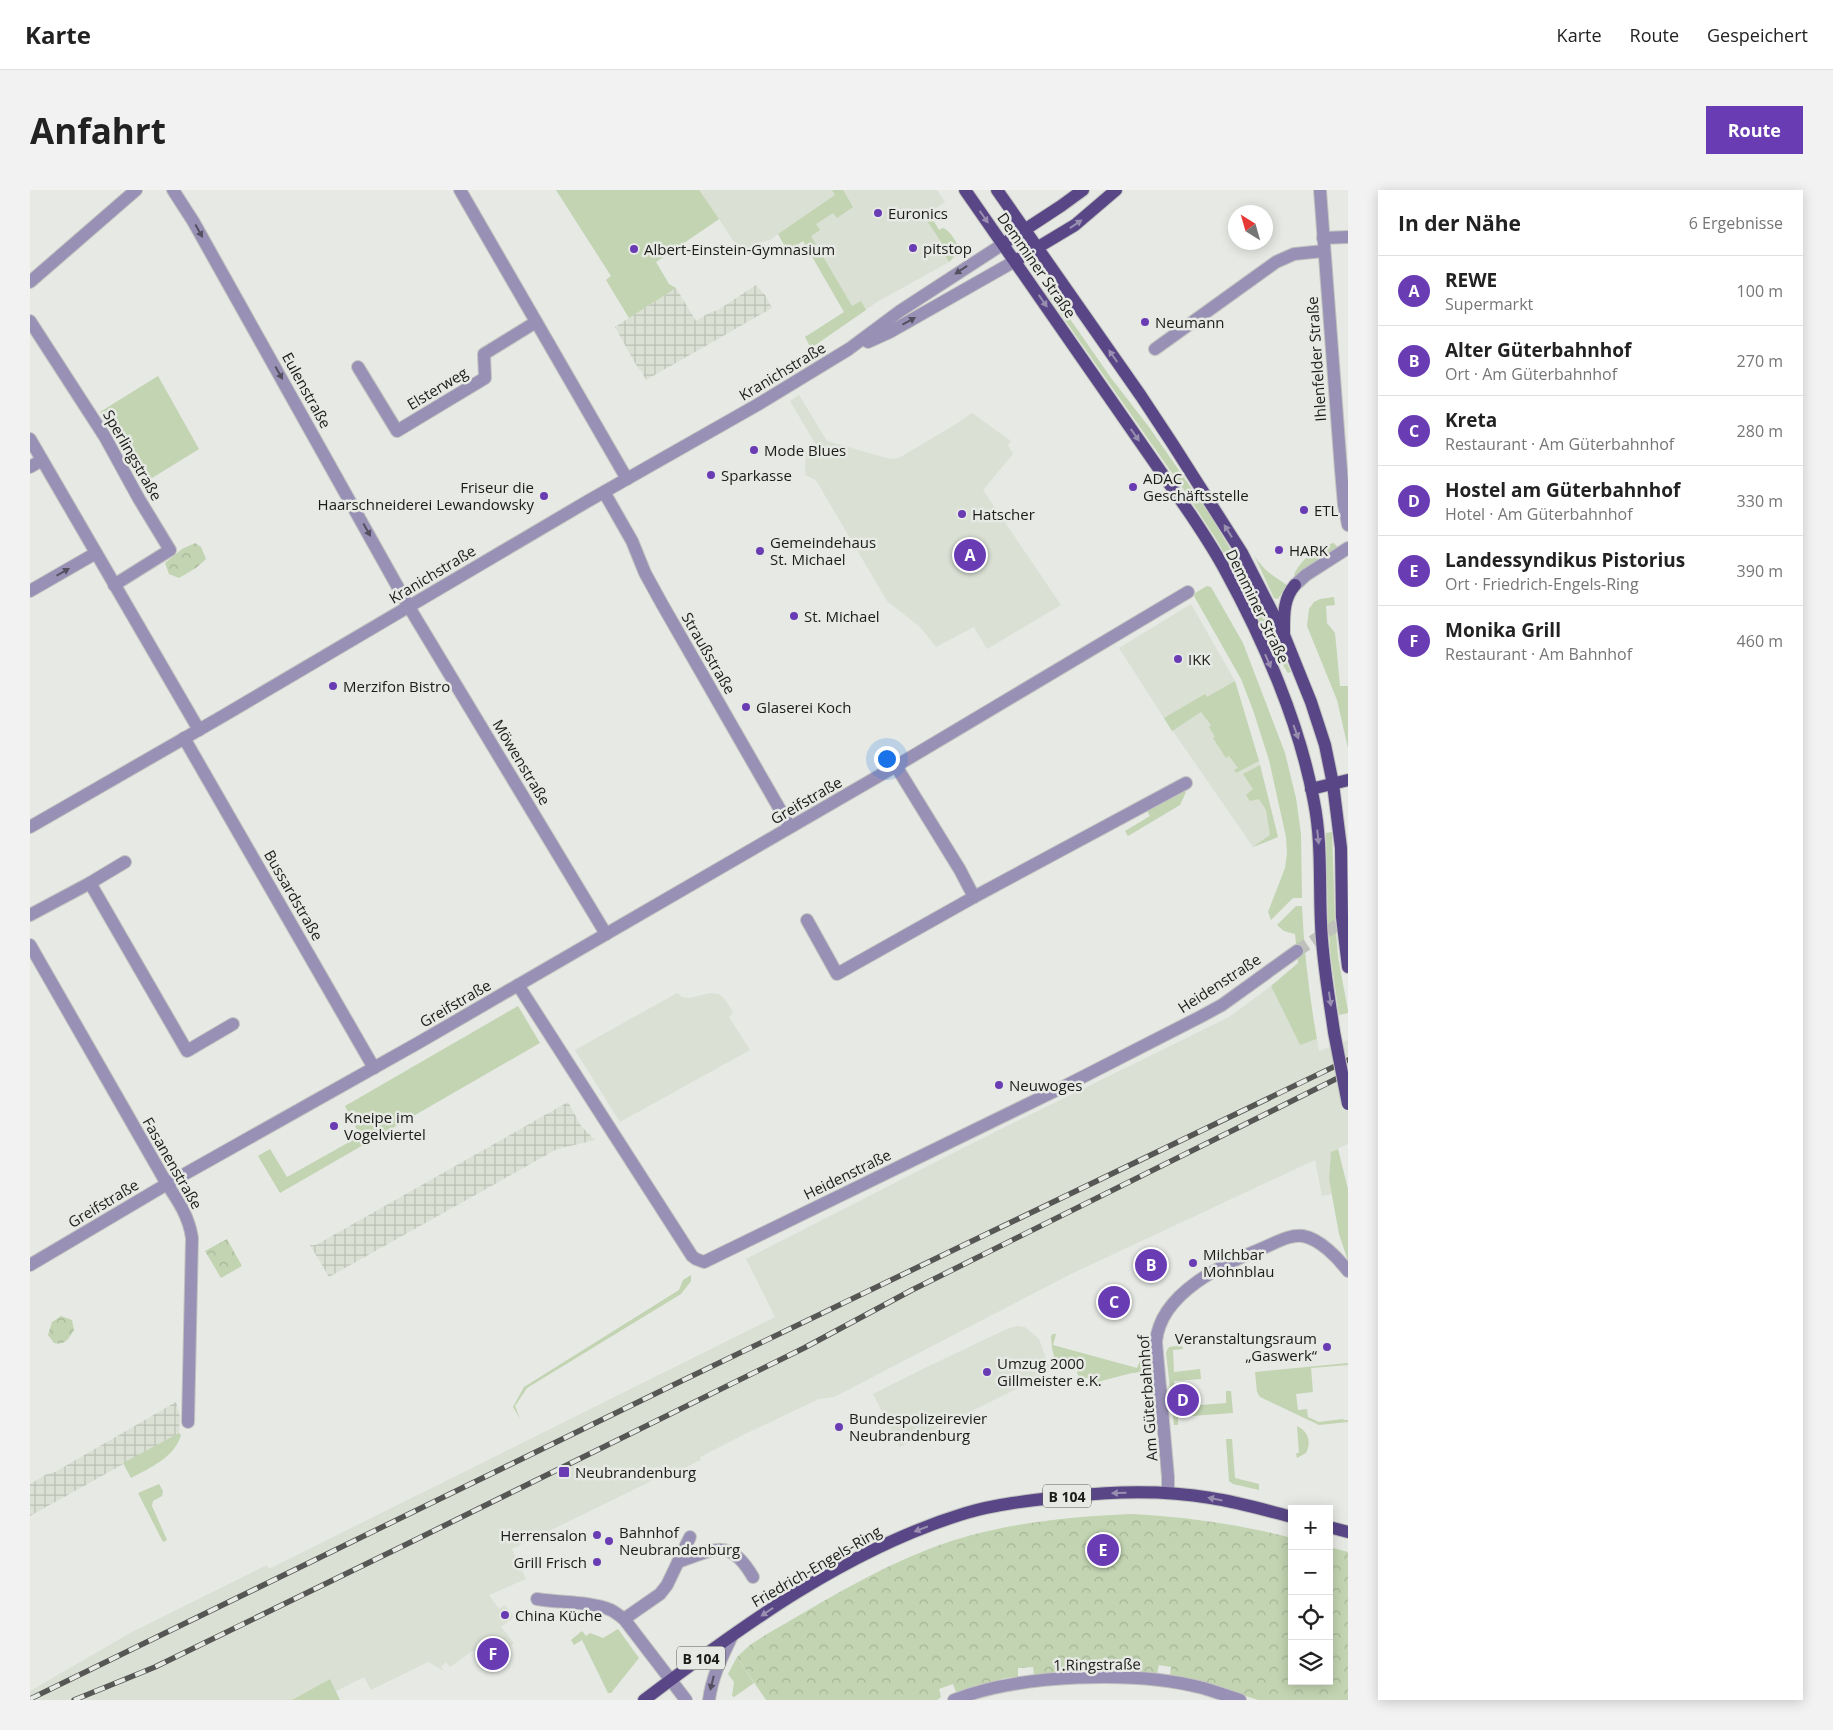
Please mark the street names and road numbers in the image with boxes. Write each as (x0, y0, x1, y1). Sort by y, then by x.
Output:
street label: Demminer Straße (993, 208, 1081, 322)
street label: Ihlenfelder Straße (1302, 296, 1330, 422)
street label: Kranichstraße (735, 337, 829, 405)
street label: Eulenstraße (278, 349, 336, 431)
street label: Elsterweg (403, 362, 471, 414)
street label: Sperlingstraße (99, 406, 167, 504)
street label: Kranichstraße (385, 540, 479, 608)
street label: Demminer Straße (1222, 546, 1294, 666)
street label: Straußstraße (678, 608, 740, 698)
street label: Möwenstraße (489, 715, 555, 809)
street label: Greifstraße (767, 772, 845, 828)
street label: Bussardstraße (260, 846, 328, 944)
street label: Heidenstraße (1174, 949, 1264, 1017)
street label: Greifstraße (416, 975, 494, 1031)
street label: Fasanenstraße (139, 1113, 207, 1213)
street label: Heidenstraße (800, 1144, 894, 1204)
street label: Greifstraße (64, 1174, 142, 1232)
street label: Am Güterbahnhof (1133, 1333, 1161, 1462)
road number: B 104 (1043, 1484, 1091, 1508)
street label: Friedrich-Engels-Ring (748, 1521, 884, 1611)
road number: B 104 (677, 1646, 725, 1670)
street label: 1.Ringstraße (1053, 1653, 1141, 1675)

